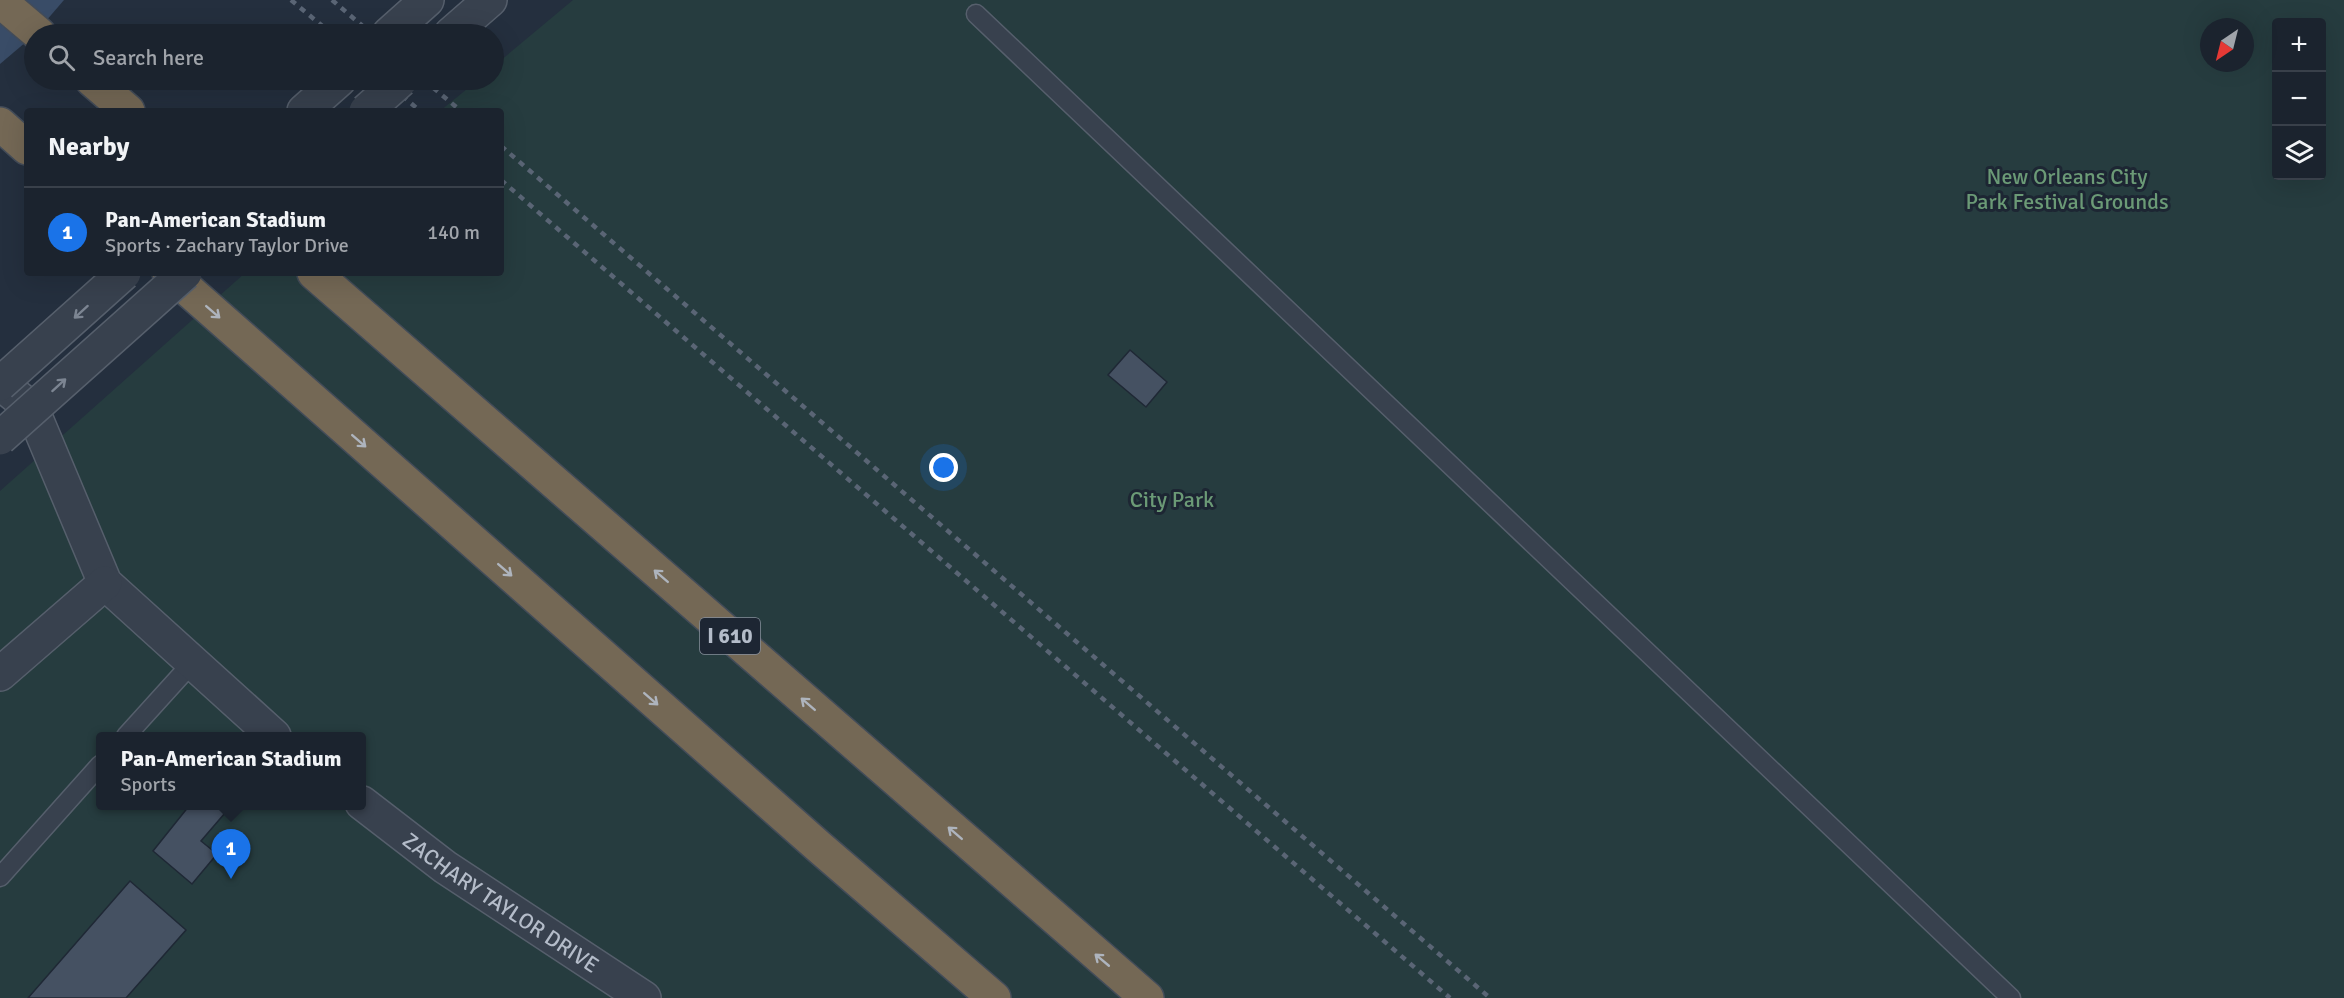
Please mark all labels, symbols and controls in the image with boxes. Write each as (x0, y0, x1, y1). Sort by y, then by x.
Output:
north arrow (2200, 18, 2254, 72)
map controls (2272, 18, 2326, 180)
button: + (2272, 18, 2326, 72)
search box (24, 24, 504, 90)
icon: search (45, 41, 78, 74)
text: Search here (93, 44, 204, 71)
button: − (2272, 72, 2326, 126)
button: layers (2272, 126, 2326, 180)
text: Nearby (48, 131, 129, 163)
park label: New Orleans City Park Festival Grounds (1965, 163, 2169, 215)
text: Pan-American Stadium (105, 206, 326, 233)
text: 1 (62, 220, 73, 245)
text: 140 m (427, 220, 480, 245)
text: Sports · Zachary Taylor Drive (105, 233, 349, 258)
one-way arrow (73, 305, 88, 319)
one-way arrow (205, 305, 220, 319)
one-way arrow (51, 378, 66, 392)
one-way arrow (351, 434, 366, 448)
your location (929, 453, 958, 482)
park label: City Park (1130, 486, 1214, 513)
one-way arrow (497, 563, 512, 577)
one-way arrow (654, 569, 669, 583)
road number: I 610 (700, 618, 760, 654)
one-way arrow (643, 692, 658, 706)
one-way arrow (801, 697, 816, 711)
popup (96, 732, 366, 810)
text: Pan-American Stadium (120, 745, 342, 772)
text: Sports (120, 772, 176, 797)
one-way arrow (947, 826, 963, 839)
street label: ZACHARY TAYLOR DRIVE (397, 827, 604, 979)
pin: 1 (212, 830, 250, 879)
one-way arrow (1095, 953, 1110, 967)

